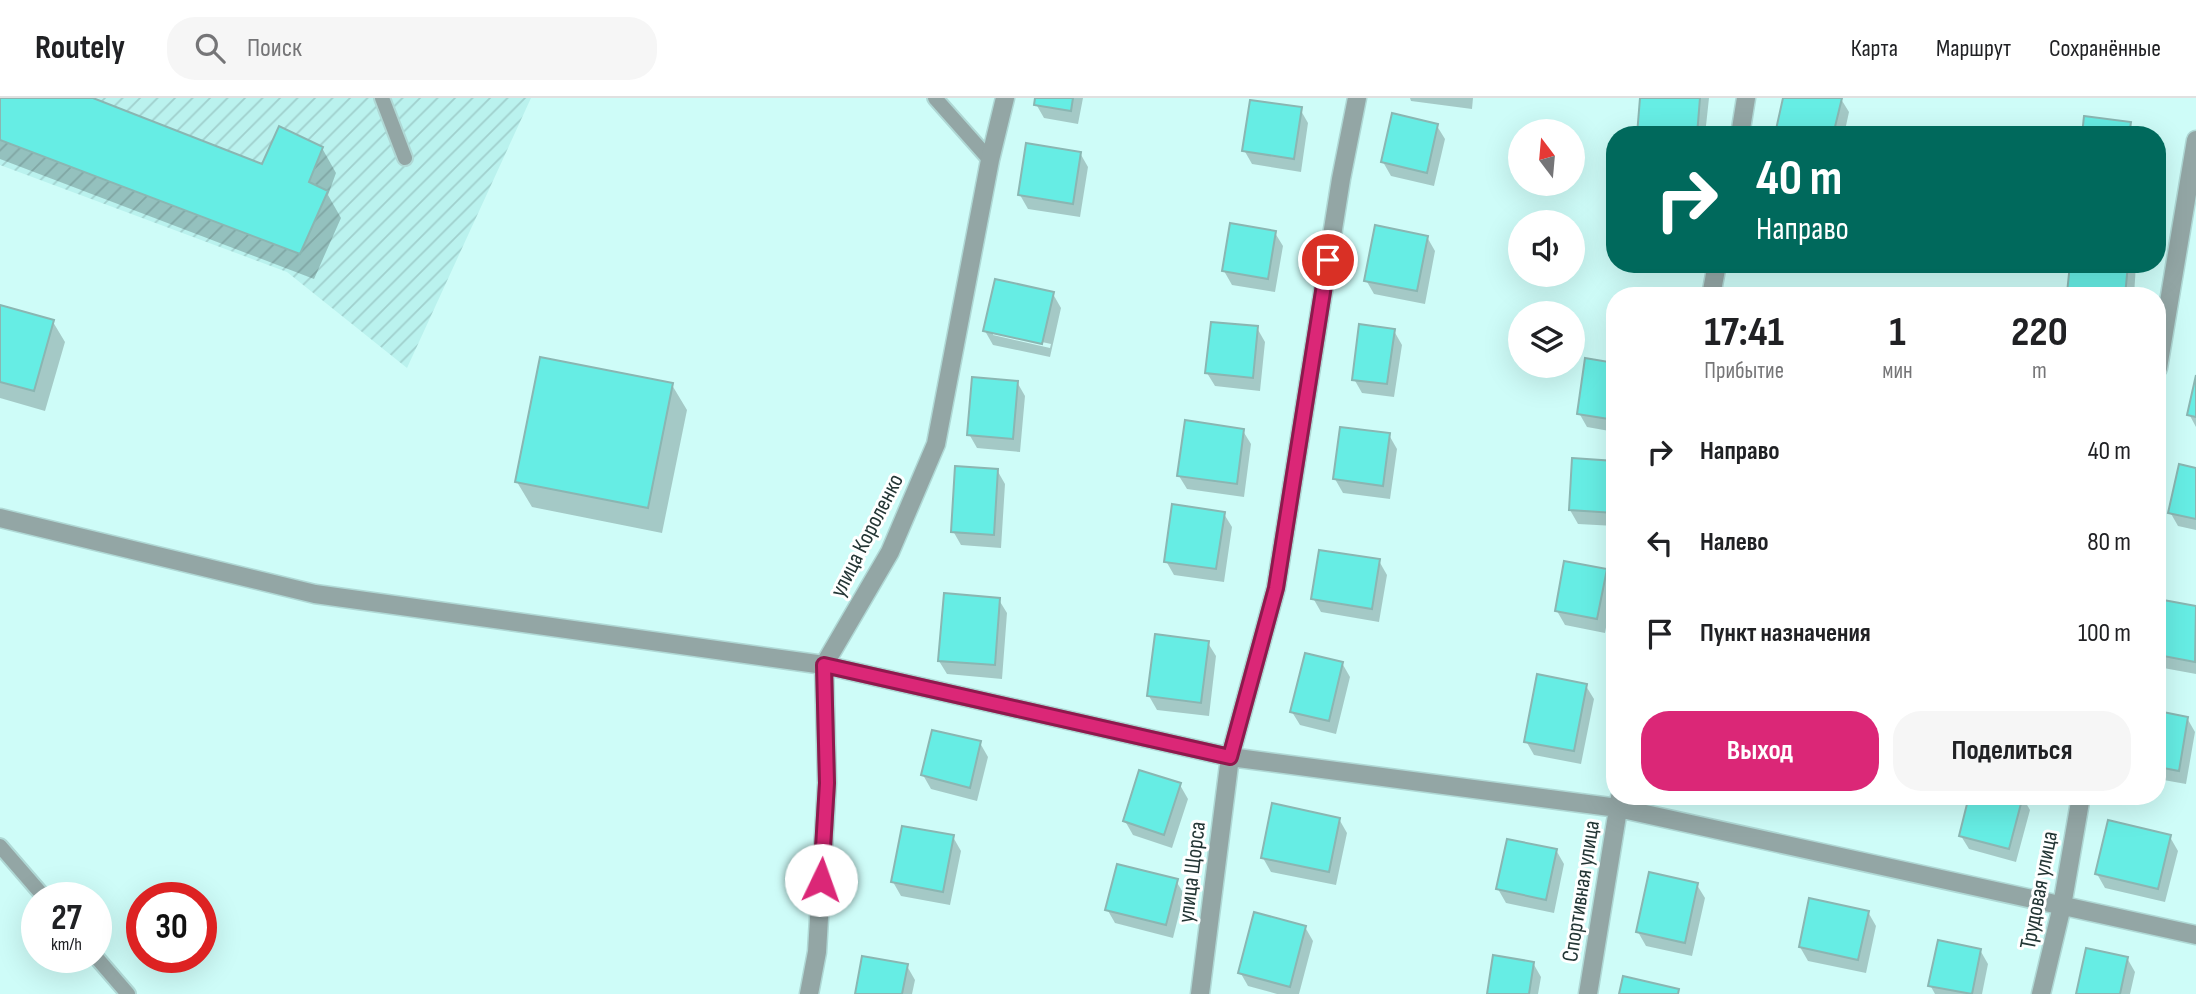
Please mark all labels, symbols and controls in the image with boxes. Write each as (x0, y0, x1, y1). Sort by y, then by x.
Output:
search box (167, 17, 657, 80)
text: Routely (35, 28, 125, 68)
icon: search (191, 29, 229, 67)
text: Поиск (247, 33, 302, 64)
text: Карта (1851, 34, 1898, 63)
text: Маршрут (1936, 34, 2011, 63)
text: Сохранённые (2049, 34, 2161, 63)
north arrow (1508, 119, 1586, 196)
map controls (1508, 119, 1585, 378)
text: 40 m (1756, 150, 1842, 209)
icon: right (1641, 154, 1732, 245)
button: sound (1508, 210, 1585, 287)
text: Направо (1756, 210, 1849, 249)
pin (1298, 230, 1358, 290)
icon: arrive (1309, 241, 1347, 279)
button: layers (1508, 301, 1585, 378)
text: 17:41 (1704, 307, 1784, 358)
text: 1 (1889, 307, 1906, 358)
text: 220 (2011, 307, 2068, 358)
text: Прибытие (1704, 357, 1784, 385)
text: мин (1882, 357, 1913, 385)
text: m (2032, 357, 2047, 385)
icon: right (1641, 433, 1679, 471)
text: Направо (1700, 436, 1779, 467)
text: 40 m (2088, 436, 2131, 467)
street label: улица Короленко (824, 469, 910, 602)
icon: left (1641, 524, 1679, 562)
text: Налево (1700, 527, 1769, 558)
text: 80 m (2087, 527, 2131, 558)
icon: arrive (1641, 615, 1679, 653)
text: Пункт назначения (1700, 618, 1871, 649)
text: 100 m (2078, 618, 2131, 649)
button: Выход (1641, 711, 1879, 791)
button: Поделиться (1893, 711, 2131, 791)
street label: Спортивная улица (1556, 818, 1606, 964)
street label: улица Щорса (1172, 820, 1212, 924)
street label: Трудовая улица (2014, 829, 2064, 952)
position arrow (784, 843, 858, 917)
speed limit sign: 30 (126, 882, 217, 973)
text: 27 (51, 897, 82, 940)
text: km/h (51, 934, 82, 955)

